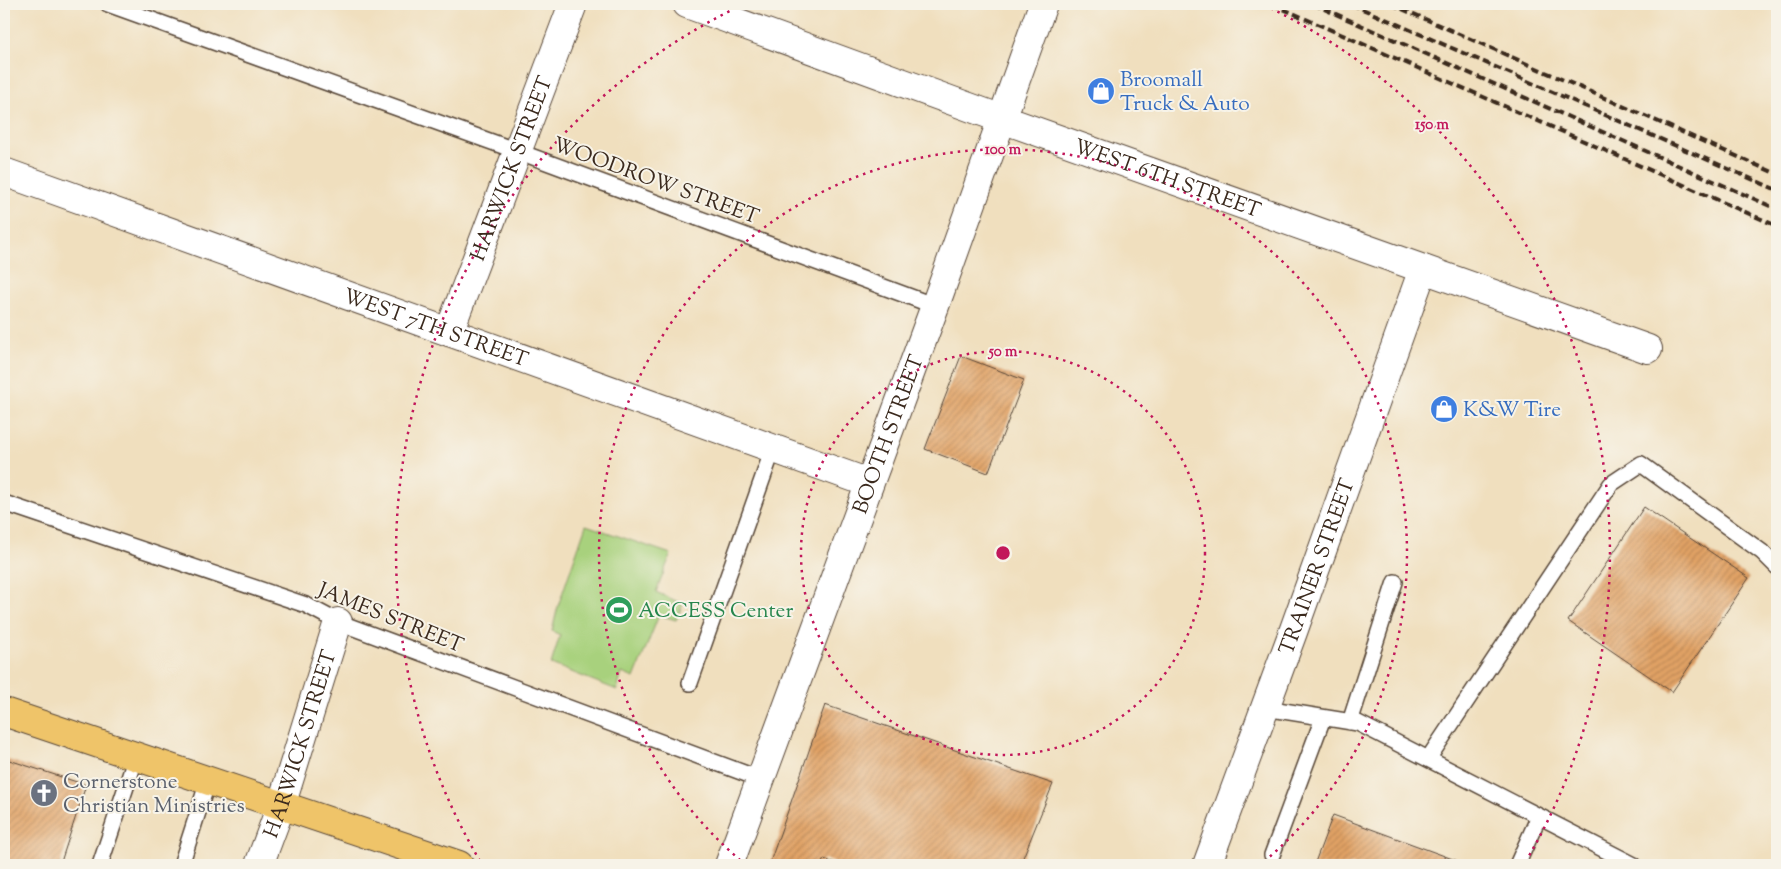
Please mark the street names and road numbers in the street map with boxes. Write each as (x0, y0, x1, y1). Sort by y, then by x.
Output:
street label: HARWICK STREET (464, 72, 561, 266)
street label: WOODROW STREET (548, 131, 763, 233)
street label: WEST 6TH STREET (1069, 133, 1265, 227)
street label: WEST 7TH STREET (338, 282, 532, 376)
street label: BOOTH STREET (847, 351, 933, 519)
street label: TRAINER STREET (1273, 475, 1364, 659)
street label: JAMES STREET (312, 576, 468, 662)
street label: HARWICK STREET (257, 646, 345, 843)

